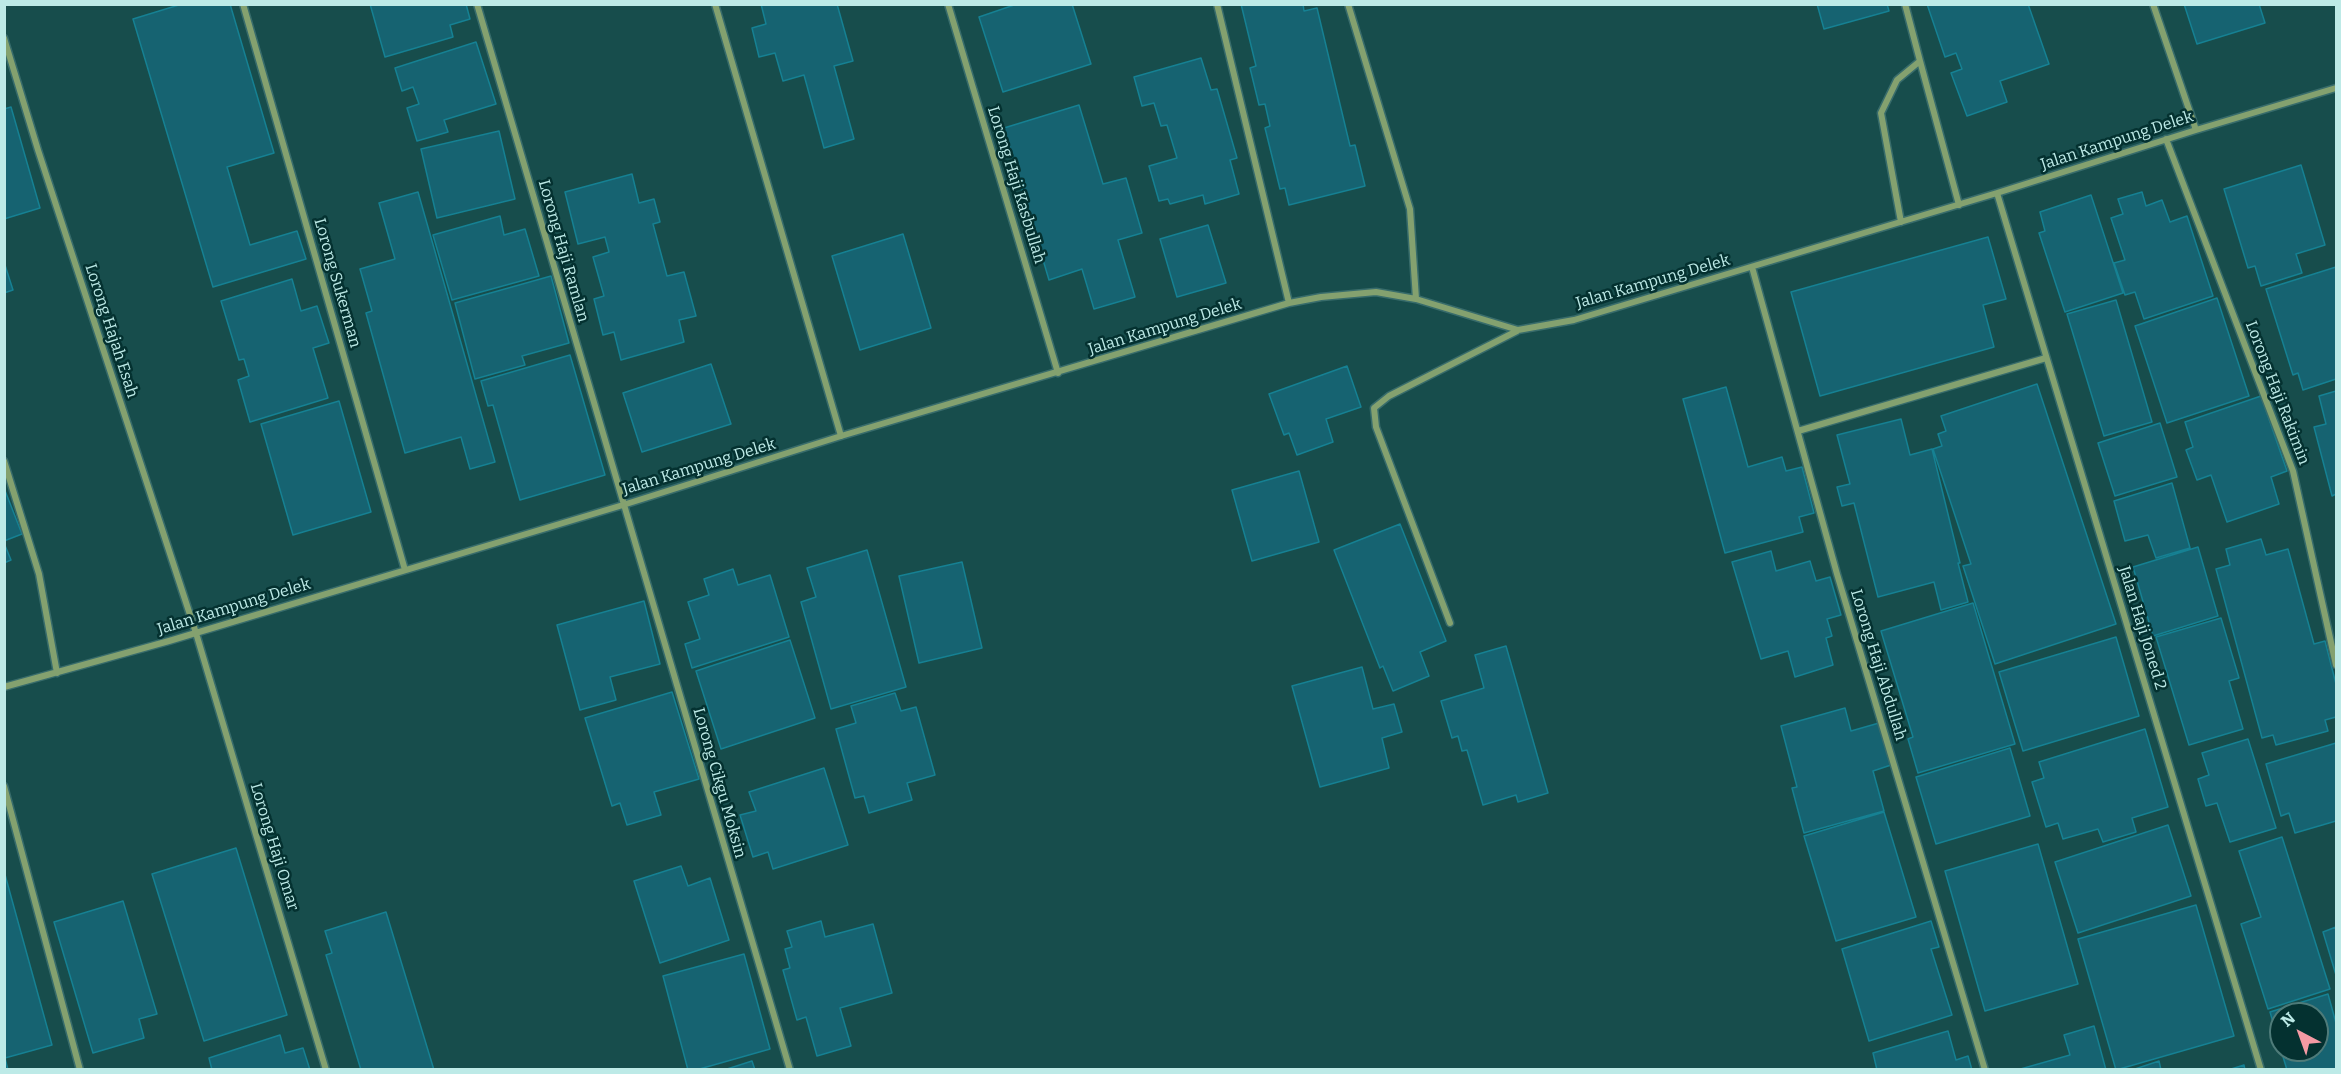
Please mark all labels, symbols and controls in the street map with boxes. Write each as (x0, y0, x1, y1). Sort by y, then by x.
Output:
street label: Lorong Haji Kasbullah (983, 104, 1049, 266)
street label: Jalan Kampung Delek (2038, 107, 2196, 175)
street label: Lorong Haji Ramlan (534, 178, 592, 324)
street label: Lorong Sukerman (309, 216, 365, 350)
street label: Jalan Kampung Delek (1574, 251, 1732, 313)
street label: Lorong Hajah Esah (80, 262, 142, 400)
street label: Jalan Kampung Delek (1086, 295, 1244, 359)
street label: Lorong Haji Rakimin (2241, 318, 2313, 468)
street label: Jalan Kampung Delek (620, 435, 778, 499)
street label: Jalan Haji Joned 2 (2114, 564, 2170, 692)
street label: Jalan Kampung Delek (155, 575, 313, 639)
street label: Lorong Haji Abdullah (1846, 587, 1910, 743)
street label: Lorong Cikgu Moksin (688, 706, 750, 860)
street label: Lorong Haji Omar (245, 781, 303, 913)
north arrow (2269, 1002, 2329, 1062)
text: N (2277, 1008, 2299, 1031)

